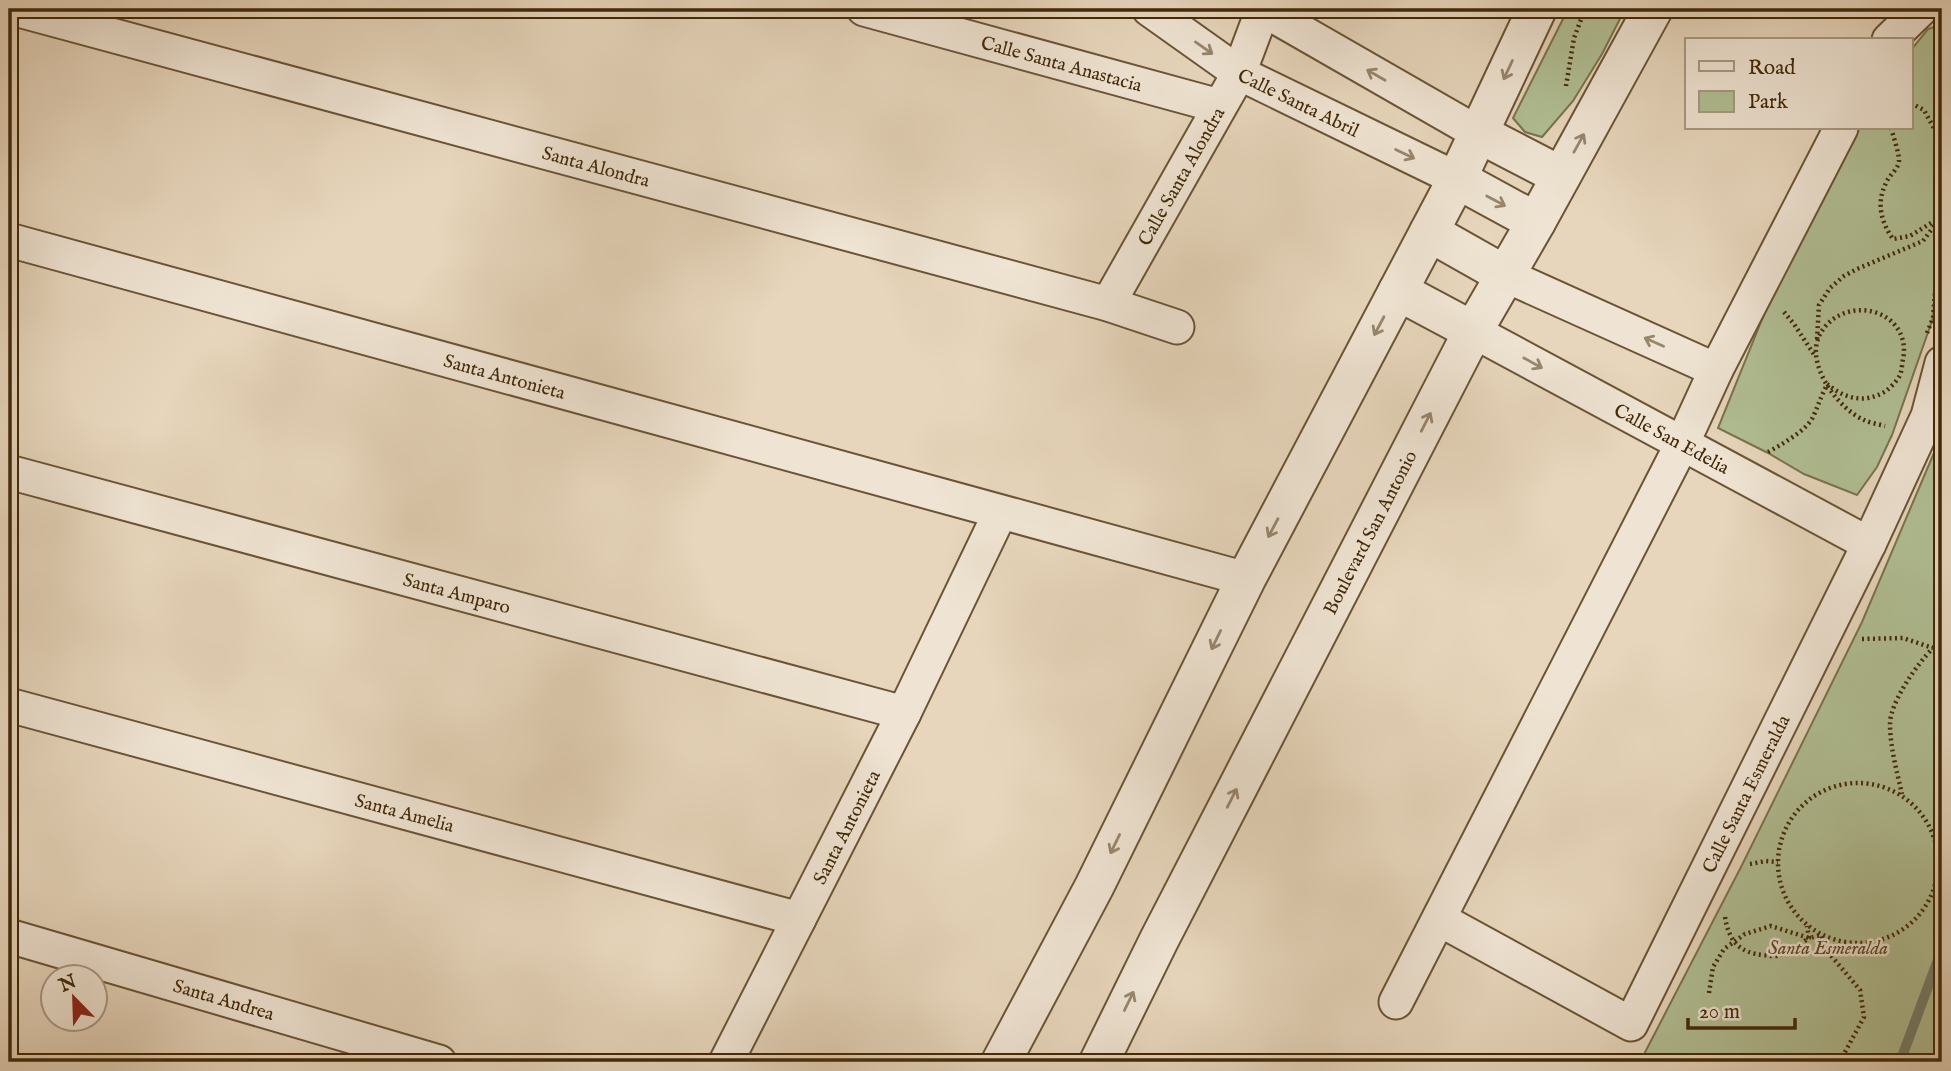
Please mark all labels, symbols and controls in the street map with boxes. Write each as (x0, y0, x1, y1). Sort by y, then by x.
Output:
street label: Calle Santa Anastacia (978, 31, 1145, 99)
legend (1685, 38, 1912, 130)
one-way arrow (1194, 41, 1213, 55)
text: Road (1748, 55, 1796, 82)
one-way arrow (1500, 59, 1514, 80)
street label: Calle Santa Abril (1233, 64, 1363, 144)
one-way arrow (1367, 68, 1387, 82)
text: Park (1748, 89, 1789, 116)
street label: Calle Santa Alondra (1133, 103, 1231, 251)
one-way arrow (1573, 133, 1586, 154)
street label: Santa Alondra (539, 142, 653, 194)
one-way arrow (1394, 148, 1415, 162)
one-way arrow (1485, 194, 1506, 208)
one-way arrow (1372, 316, 1386, 336)
one-way arrow (1644, 335, 1665, 348)
street label: Santa Antonieta (441, 350, 568, 406)
one-way arrow (1522, 357, 1543, 370)
street label: Calle San Edelia (1609, 399, 1734, 481)
one-way arrow (1420, 412, 1434, 433)
street label: Boulevard San Antonio (1319, 447, 1423, 619)
one-way arrow (1266, 517, 1280, 537)
street label: Santa Amparo (400, 569, 513, 620)
one-way arrow (1208, 629, 1222, 650)
street label: Calle Santa Esmeralda (1698, 711, 1797, 878)
street label: Santa Antonieta (809, 766, 887, 889)
one-way arrow (1226, 788, 1239, 809)
street label: Santa Amelia (352, 789, 457, 839)
one-way arrow (1108, 833, 1121, 854)
park label: Santa Esmeralda (1768, 937, 1888, 961)
north arrow (38, 962, 108, 1032)
text: N (55, 970, 81, 999)
street label: Santa Andrea (170, 975, 277, 1027)
scale bar (1688, 987, 1795, 1031)
one-way arrow (1122, 991, 1136, 1012)
text: 20 m (1699, 999, 1740, 1026)

